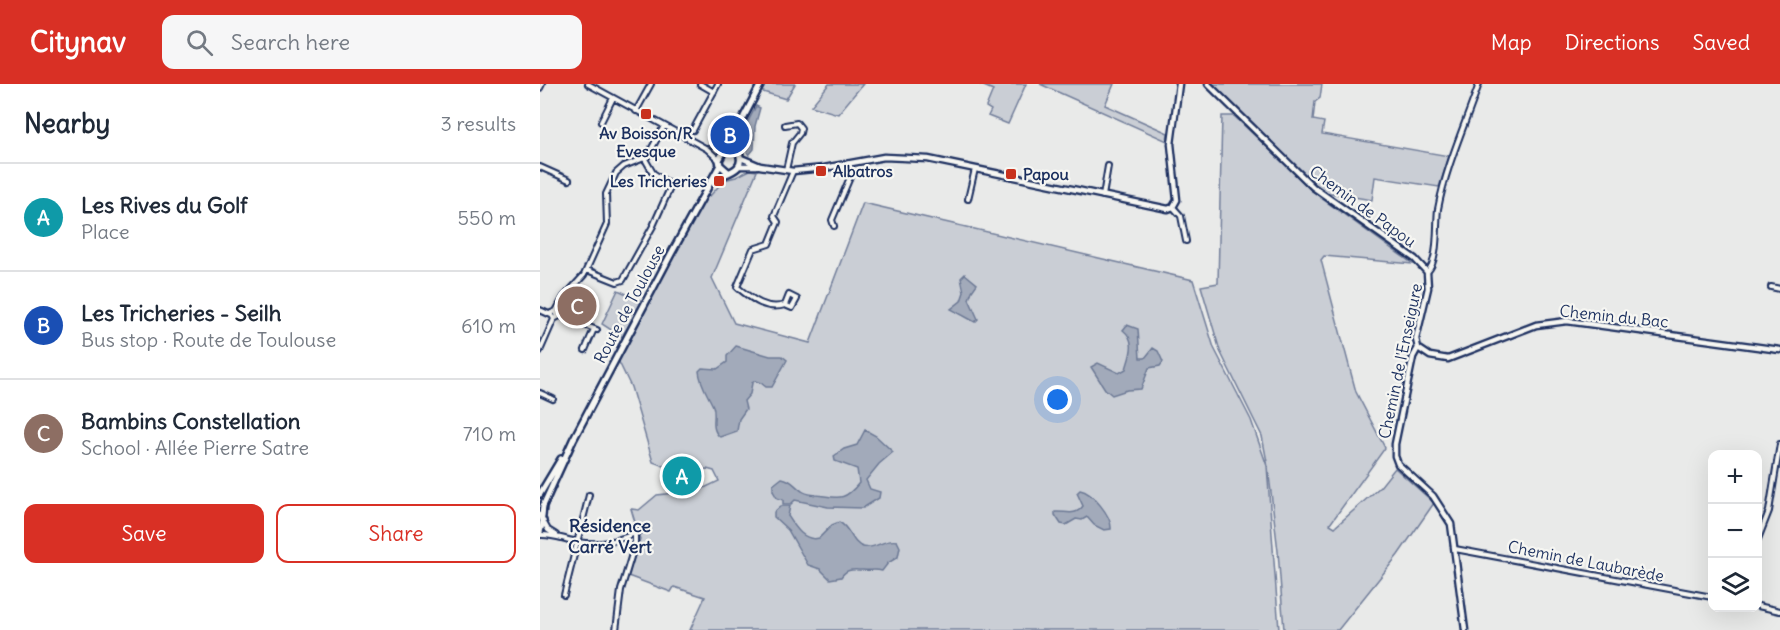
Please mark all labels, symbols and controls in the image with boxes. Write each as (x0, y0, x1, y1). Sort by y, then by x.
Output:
search box (162, 15, 582, 69)
text: Citynav (30, 24, 126, 60)
icon: search (183, 26, 216, 59)
text: Search here (231, 28, 350, 56)
text: Map (1491, 29, 1532, 56)
text: Directions (1565, 29, 1659, 56)
text: Saved (1692, 29, 1750, 56)
text: Nearby (24, 107, 110, 140)
marker: Av Boisson/R Evesque (639, 107, 653, 121)
text: 3 results (440, 111, 516, 136)
pin: B (710, 112, 750, 158)
place label: Av Boisson/R Evesque (599, 123, 694, 162)
place label: Albatros (833, 161, 893, 181)
street label: Chemin de Papou (1306, 161, 1420, 251)
marker: Albatros (814, 164, 828, 178)
place label: Papou (1023, 164, 1069, 185)
marker: Papou (1004, 167, 1018, 181)
place label: Les Tricheries (610, 171, 707, 191)
marker: Les Tricheries (712, 174, 726, 188)
text: Les Rives du Golf (81, 191, 247, 219)
text: A (37, 205, 50, 230)
text: 550 m (458, 205, 516, 230)
text: Place (81, 219, 129, 244)
street label: Route de Toulouse (589, 241, 669, 367)
street label: Chemin de l'Enseigure (1374, 281, 1426, 441)
pin: C (558, 284, 597, 328)
text: Les Tricheries - Seilh (81, 299, 281, 327)
street label: Chemin du Bac (1559, 300, 1669, 332)
text: B (37, 313, 50, 338)
text: 610 m (461, 313, 516, 338)
text: Bus stop · Route de Toulouse (81, 327, 336, 352)
your location (1043, 385, 1072, 414)
text: Bambins Constellation (81, 407, 301, 435)
text: C (37, 421, 50, 446)
text: 710 m (463, 421, 516, 446)
text: School · Allée Pierre Satre (81, 435, 309, 460)
map controls (1708, 450, 1762, 612)
button: + (1708, 450, 1762, 504)
pin: A (662, 454, 702, 498)
button: Save (24, 504, 264, 563)
button: Share (276, 504, 516, 563)
button: − (1708, 504, 1762, 558)
district label: Résidence Carré Vert (568, 514, 653, 558)
street label: Chemin de Laubarède (1506, 536, 1666, 586)
button: layers (1708, 558, 1762, 612)

